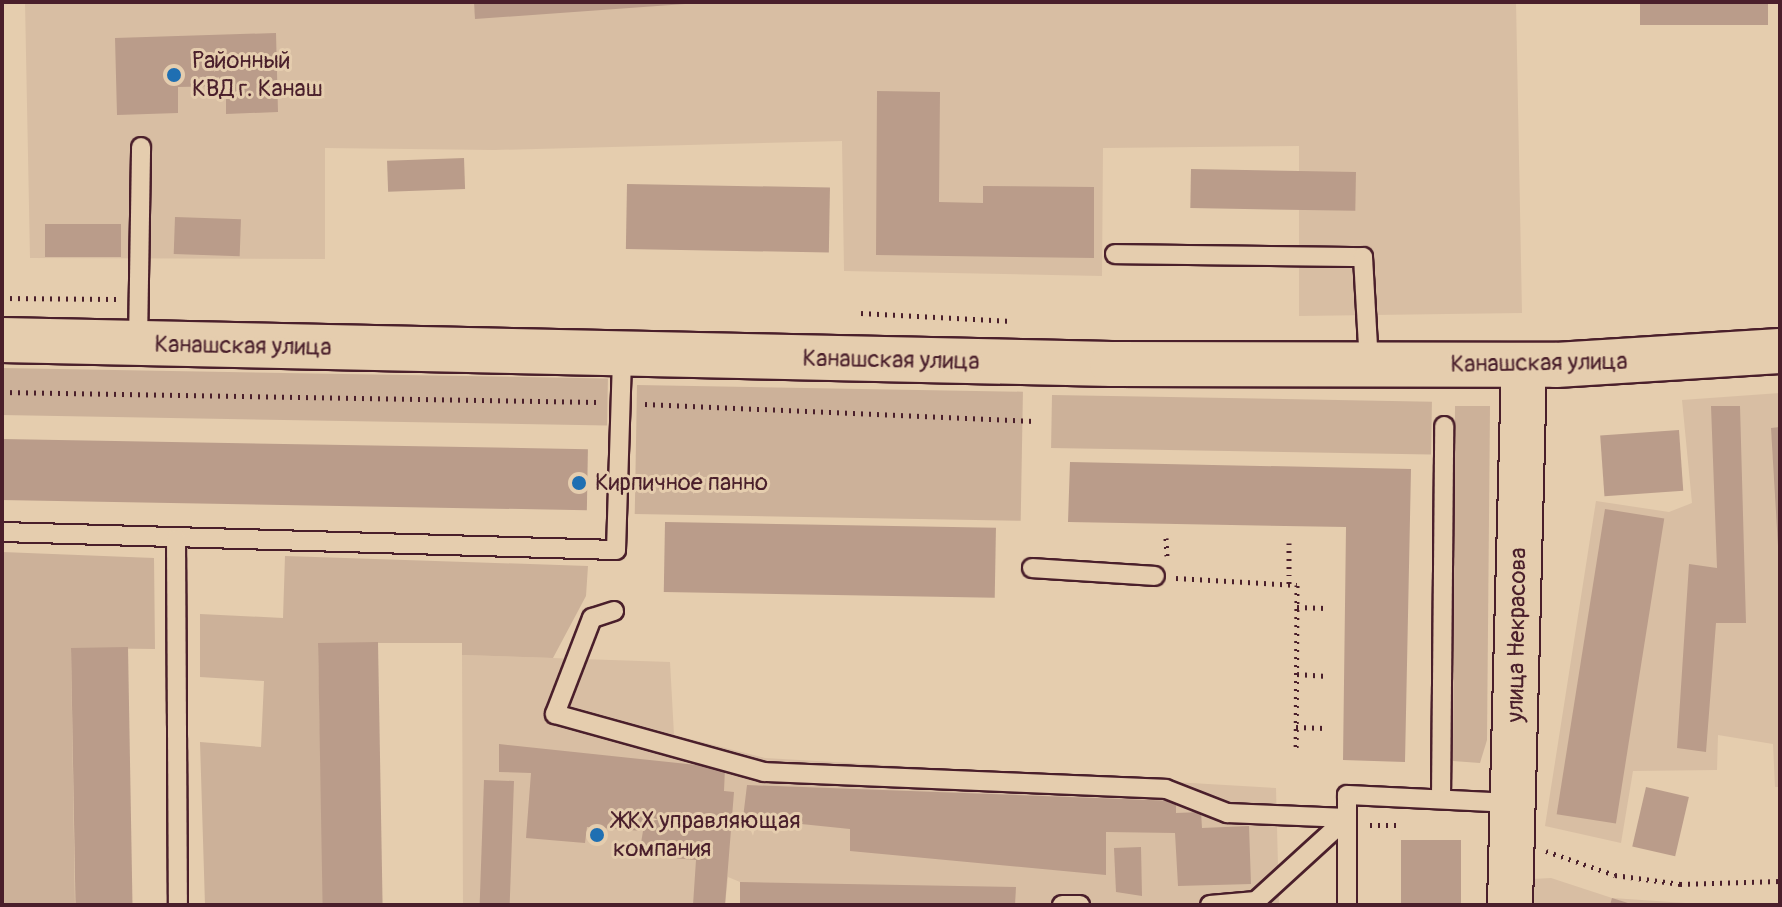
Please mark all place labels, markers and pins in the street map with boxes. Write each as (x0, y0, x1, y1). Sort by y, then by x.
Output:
place label: Районный КВД г. Канаш (192, 47, 323, 103)
marker: Районный КВД г. Канаш (163, 64, 185, 86)
place label: Кирпичное панно (595, 469, 768, 497)
marker: Кирпичное панно (570, 474, 588, 492)
place label: ЖКХ управляющая компания (613, 807, 800, 863)
marker: ЖКХ управляющая компания (588, 826, 606, 844)

